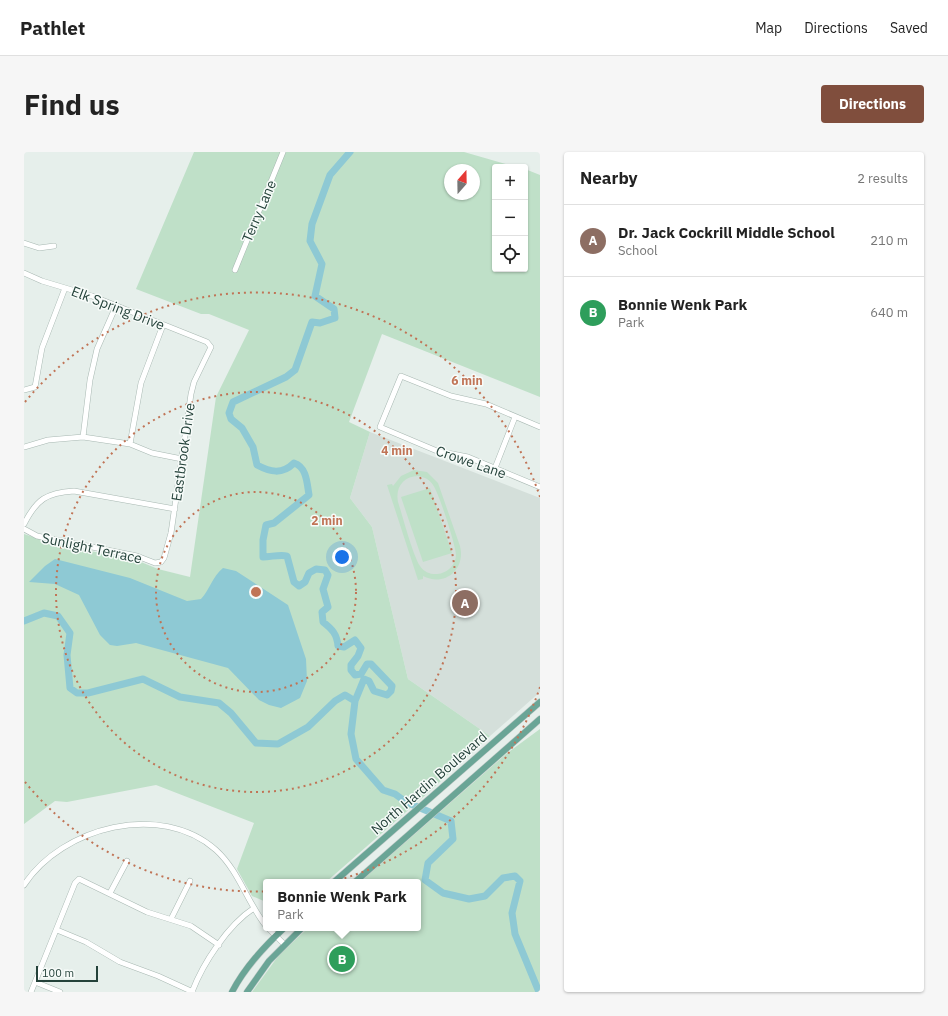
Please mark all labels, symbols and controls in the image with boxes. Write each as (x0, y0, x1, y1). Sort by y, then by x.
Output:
text: Pathlet (20, 16, 85, 40)
text: Map (755, 19, 782, 37)
text: Directions (804, 19, 868, 37)
text: Saved (890, 19, 928, 37)
button: Directions (821, 85, 924, 123)
text: Find us (24, 86, 120, 123)
north arrow (444, 164, 480, 200)
map controls (492, 164, 528, 272)
button: + (492, 164, 528, 200)
text: Nearby (580, 167, 638, 189)
text: 2 results (857, 170, 908, 187)
street label: Terry Lane (238, 177, 280, 245)
button: − (492, 200, 528, 236)
text: Dr. Jack Cockrill Middle School (618, 223, 835, 242)
text: A (589, 232, 597, 249)
text: 210 m (870, 232, 908, 249)
button: locate (492, 236, 528, 272)
text: School (618, 242, 658, 259)
street label: Elk Spring Drive (69, 282, 168, 334)
text: Bonnie Wenk Park (618, 295, 747, 314)
text: B (589, 304, 597, 321)
text: 640 m (870, 304, 908, 321)
text: Park (618, 314, 644, 331)
text: 6 min (451, 373, 483, 388)
street label: Eastbrook Drive (167, 401, 199, 502)
street label: Crowe Lane (433, 442, 509, 483)
text: 4 min (381, 443, 413, 458)
text: 2 min (311, 513, 343, 528)
street label: Sunlight Terrace (40, 529, 144, 567)
your location (332, 547, 352, 567)
centre of rings (249, 585, 263, 599)
pin: A (452, 588, 478, 618)
street label: North Hardin Boulevard (367, 728, 491, 838)
popup (263, 879, 421, 931)
text: Bonnie Wenk Park (277, 887, 407, 906)
text: Park (277, 906, 304, 923)
pin: B (329, 944, 355, 974)
scale bar (36, 964, 98, 983)
text: 100 m (42, 966, 74, 980)

